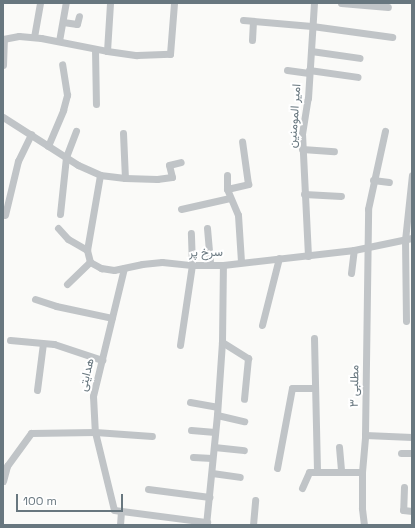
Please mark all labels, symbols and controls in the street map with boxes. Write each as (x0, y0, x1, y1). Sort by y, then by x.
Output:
street label: امیر المومنین (286, 84, 304, 148)
street label: سرخ پر (189, 246, 223, 260)
street label: هدایتی (76, 357, 98, 393)
street label: مطلبی ۳ (347, 365, 363, 407)
scale bar (18, 486, 125, 512)
text: 100 m (23, 493, 57, 509)

